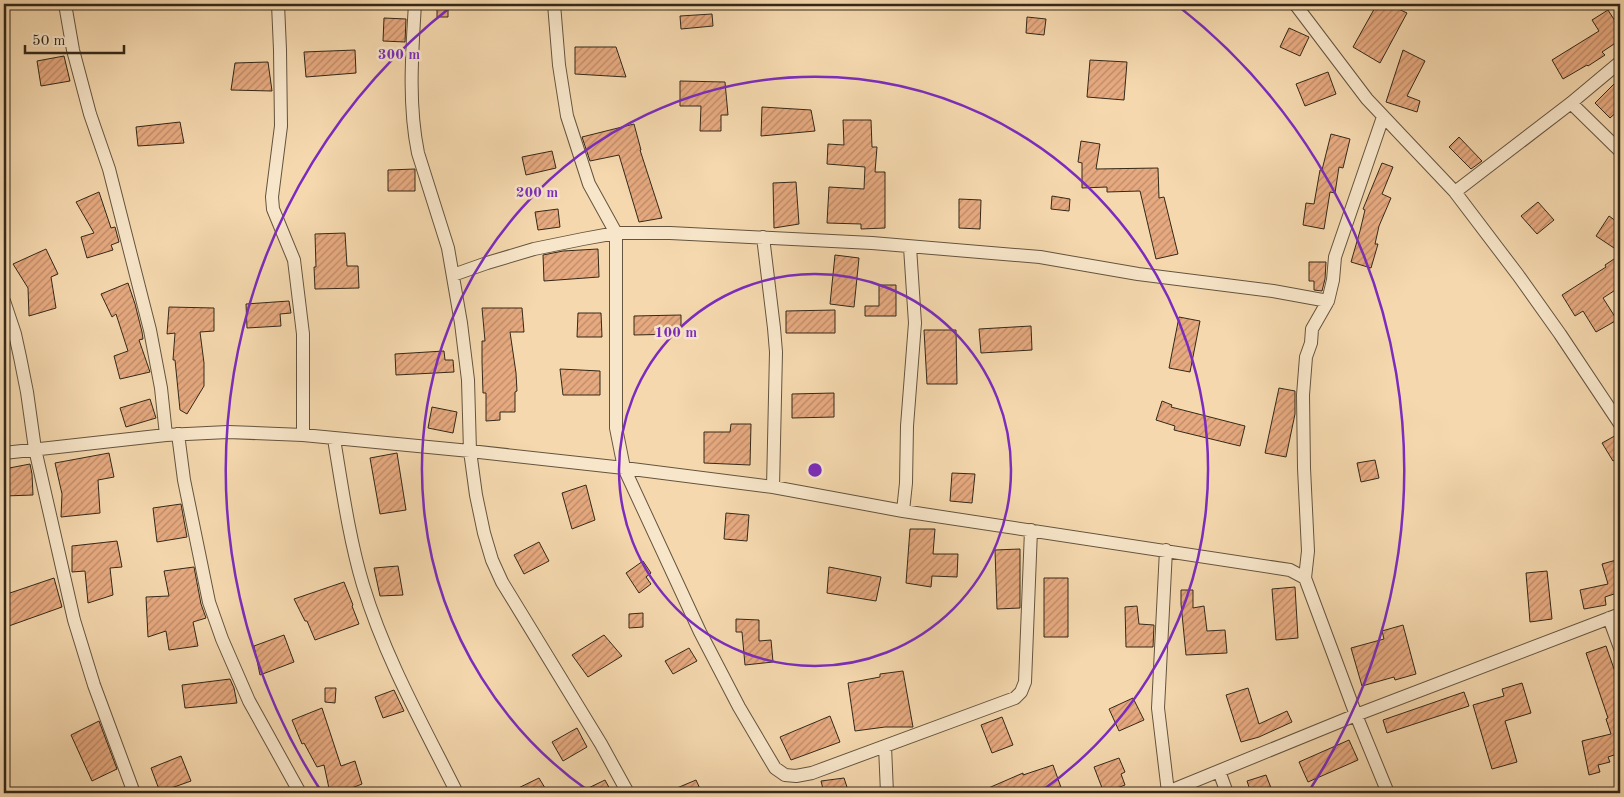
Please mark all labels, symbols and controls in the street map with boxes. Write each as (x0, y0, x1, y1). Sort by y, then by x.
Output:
scale bar (25, 22, 124, 54)
text: 50 m (32, 34, 66, 49)
text: 300 m (378, 48, 420, 63)
text: 200 m (516, 186, 558, 201)
text: 100 m (655, 326, 697, 341)
centre of rings (806, 461, 824, 479)

